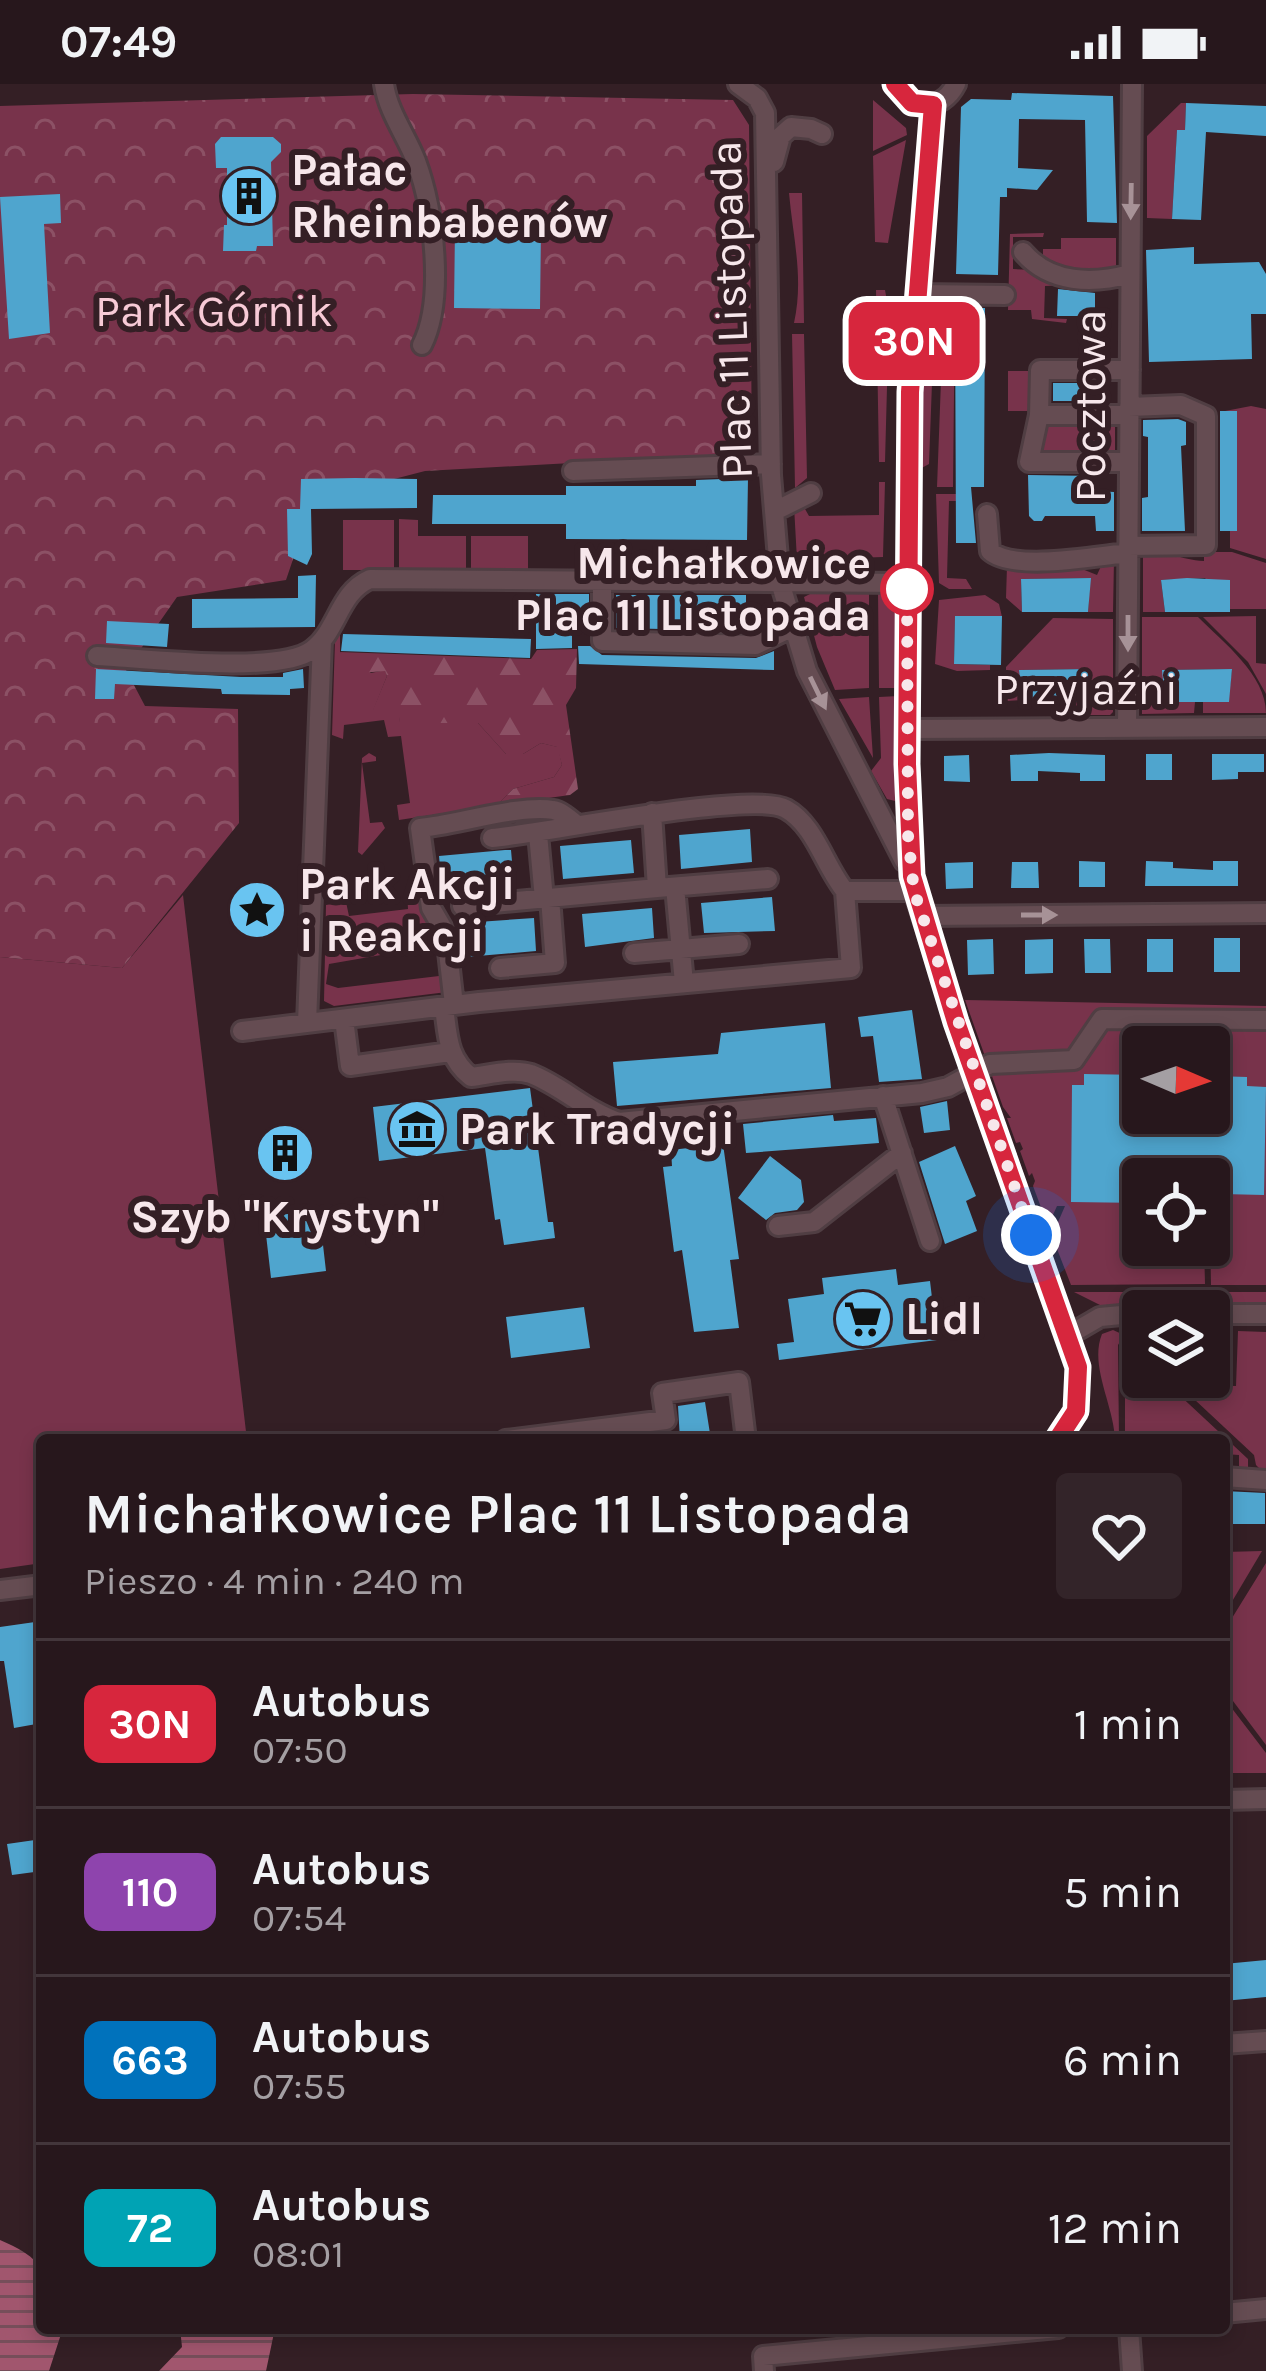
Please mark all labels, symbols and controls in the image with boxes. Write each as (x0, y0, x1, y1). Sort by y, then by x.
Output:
text: 07:49 (60, 16, 177, 68)
street label: Plac 11 Listopada (699, 140, 763, 480)
place label: Pałac Rheinbabenów (291, 144, 608, 248)
building icon: Pałac Rheinbabenów (218, 165, 280, 227)
one-way arrow (1121, 183, 1141, 221)
park label: Park Górnik (95, 285, 333, 337)
line badge: 30N (845, 302, 983, 380)
street label: Pocztowa (1064, 310, 1116, 502)
text: 30N (873, 316, 955, 366)
place label: Michałkowice Plac 11 Listopada (514, 537, 871, 641)
marker: Michałkowice Plac 11 Listopada (882, 564, 932, 614)
one-way arrow (1118, 615, 1137, 653)
street label: Przyjaźni (994, 663, 1178, 716)
one-way arrow (807, 675, 827, 710)
place label: Park Akcji i Reakcji (299, 858, 516, 963)
place icon: Park Akcji i Reakcji (226, 879, 288, 941)
one-way arrow (1021, 905, 1059, 925)
north arrow (1122, 1026, 1230, 1134)
map controls (1122, 1026, 1230, 1398)
museum icon: Park Tradycji (386, 1098, 448, 1160)
place label: Park Tradycji (459, 1103, 735, 1156)
building icon: Szyb "Krystyn" (254, 1122, 316, 1184)
button: locate (1122, 1158, 1230, 1266)
place label: Szyb "Krystyn" (131, 1191, 440, 1244)
your location (1001, 1205, 1061, 1265)
supermarket icon: Lidl (832, 1288, 894, 1350)
button: layers (1122, 1290, 1230, 1398)
place label: Lidl (905, 1293, 983, 1345)
button: heart (1056, 1473, 1182, 1599)
text: Michałkowice Plac 11 Listopada (84, 1480, 912, 1546)
text: Pieszo · 4 min · 240 m (84, 1558, 464, 1604)
text: Autobus (252, 1675, 431, 1727)
text: 1 min (1074, 1698, 1182, 1750)
text: 30N (109, 1699, 191, 1749)
text: 07:50 (252, 1727, 348, 1773)
text: Autobus (252, 1843, 431, 1895)
text: 5 min (1063, 1866, 1182, 1918)
text: 110 (122, 1867, 178, 1917)
text: 07:54 (252, 1895, 346, 1941)
text: Autobus (252, 2011, 431, 2063)
text: 6 min (1063, 2034, 1182, 2086)
text: 663 (111, 2035, 189, 2085)
text: 07:55 (252, 2063, 346, 2109)
text: Autobus (252, 2179, 431, 2231)
text: 12 min (1048, 2202, 1182, 2254)
text: 72 (127, 2203, 173, 2253)
text: 08:01 (252, 2231, 344, 2277)

